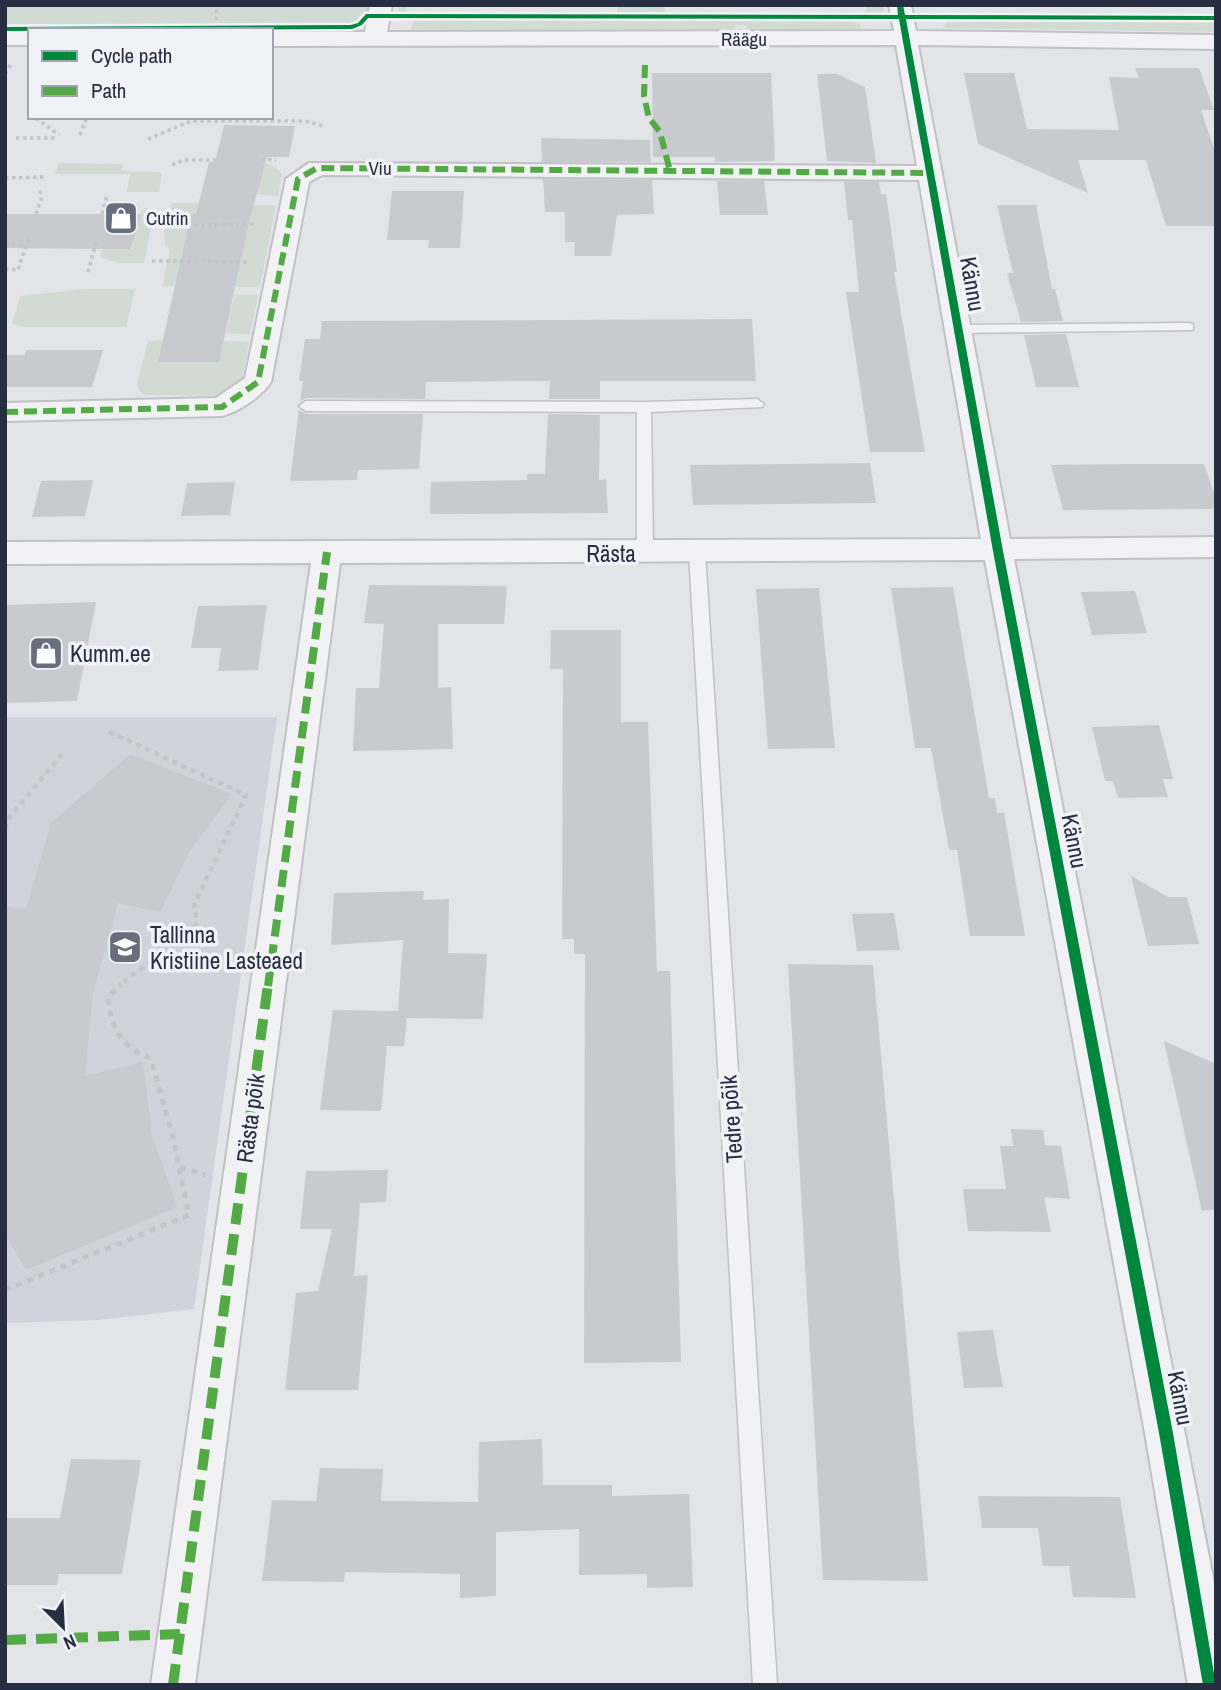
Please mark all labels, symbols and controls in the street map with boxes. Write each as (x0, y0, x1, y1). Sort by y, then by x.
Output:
street label: Räägu (721, 26, 767, 52)
legend (28, 28, 273, 119)
text: Cycle path (91, 41, 172, 70)
text: Path (91, 76, 126, 105)
street label: Viu (368, 155, 392, 181)
shop icon: Cutrin (102, 199, 140, 237)
place label: Cutrin (146, 205, 188, 231)
street label: Kännu (953, 254, 993, 314)
street label: Rästa (586, 538, 636, 569)
shop icon: Kumm.ee (27, 634, 65, 672)
place label: Kumm.ee (70, 638, 151, 669)
street label: Kännu (1055, 811, 1095, 871)
place label: Tallinna Kristiine Lasteaed (150, 919, 303, 976)
school or university icon: Tallinna Kristiine Lasteaed (106, 928, 144, 966)
street label: Rästa põik (228, 1071, 272, 1165)
street label: Tedre põik (712, 1073, 750, 1164)
street label: Kännu (1161, 1368, 1201, 1428)
north arrow (28, 1592, 98, 1662)
text: N (59, 1628, 80, 1657)

